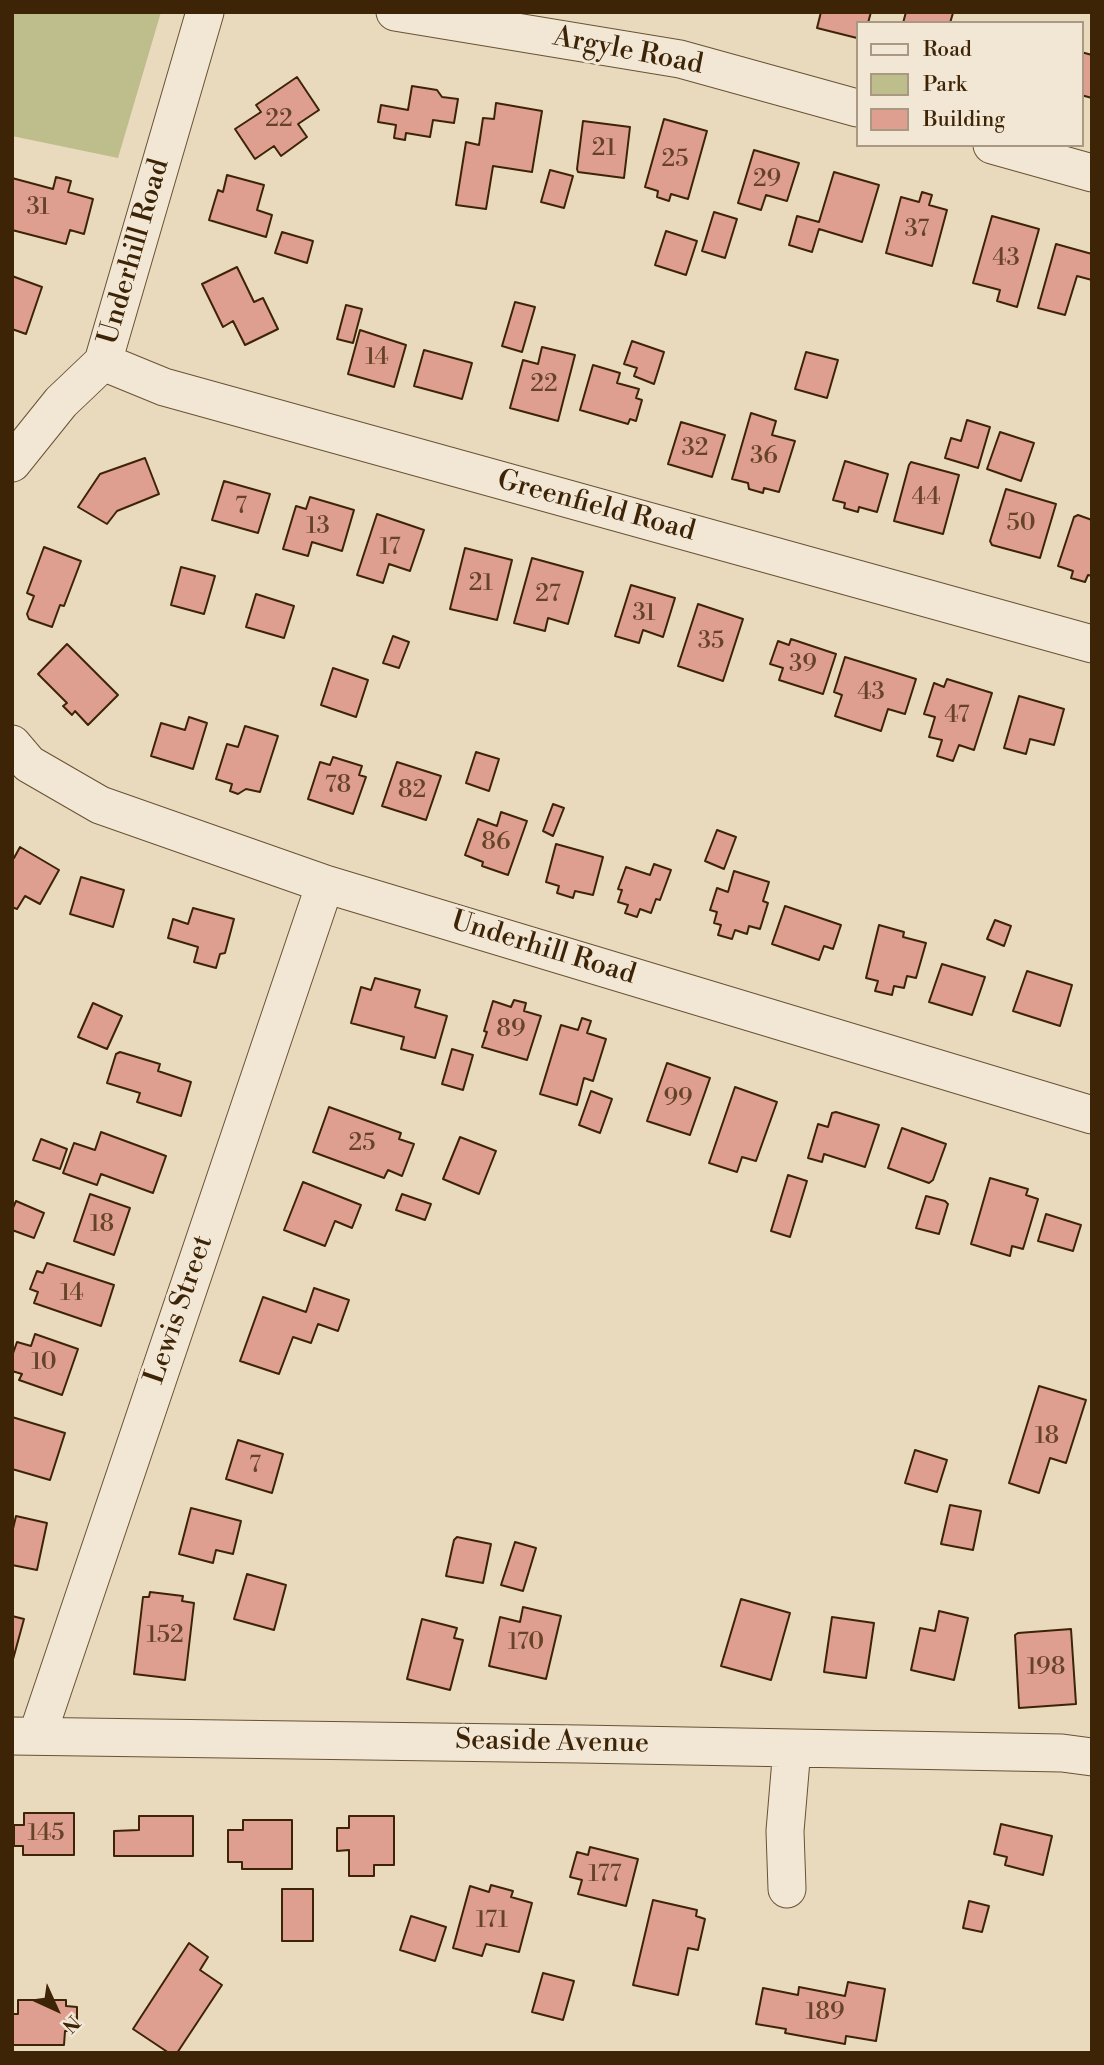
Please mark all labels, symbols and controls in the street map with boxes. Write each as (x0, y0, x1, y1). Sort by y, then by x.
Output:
street label: Argyle Road (550, 21, 706, 83)
legend (856, 21, 1083, 147)
text: Road (923, 37, 972, 63)
text: Park (923, 72, 967, 98)
house number: 22 (265, 106, 293, 134)
text: Building (923, 107, 1005, 133)
house number: 21 (592, 135, 616, 163)
house number: 25 (662, 146, 688, 174)
street label: Underhill Road (92, 155, 178, 349)
house number: 29 (753, 166, 781, 194)
house number: 31 (26, 194, 50, 222)
house number: 37 (905, 216, 929, 244)
house number: 43 (992, 245, 1020, 273)
house number: 14 (365, 344, 389, 372)
house number: 22 (530, 371, 558, 399)
house number: 32 (682, 435, 708, 463)
house number: 36 (750, 443, 778, 471)
street label: Greenfield Road (493, 464, 699, 550)
house number: 44 (911, 484, 941, 512)
house number: 7 (235, 493, 247, 521)
house number: 50 (1006, 510, 1036, 538)
house number: 13 (306, 513, 330, 541)
house number: 17 (379, 534, 401, 562)
house number: 21 (469, 570, 493, 598)
house number: 27 (535, 581, 561, 609)
house number: 31 (632, 600, 656, 628)
house number: 35 (698, 628, 724, 656)
house number: 39 (789, 651, 817, 679)
house number: 43 (857, 679, 885, 707)
house number: 47 (944, 702, 970, 730)
house number: 78 (325, 772, 351, 800)
house number: 82 (398, 777, 426, 805)
house number: 86 (481, 829, 511, 857)
street label: Underhill Road (446, 905, 640, 993)
house number: 89 (496, 1016, 526, 1044)
house number: 99 (663, 1085, 693, 1113)
house number: 25 (349, 1130, 375, 1158)
house number: 18 (90, 1211, 114, 1239)
street label: Lewis Street (139, 1231, 221, 1389)
house number: 14 (60, 1280, 84, 1308)
house number: 10 (31, 1349, 57, 1377)
house number: 18 (1035, 1423, 1059, 1451)
house number: 7 (249, 1452, 261, 1480)
house number: 152 (146, 1622, 184, 1650)
house number: 170 (508, 1629, 544, 1657)
house number: 198 (1027, 1654, 1065, 1682)
street label: Seaside Avenue (455, 1725, 649, 1761)
house number: 145 (28, 1820, 64, 1848)
house number: 177 (588, 1861, 622, 1889)
house number: 171 (476, 1907, 508, 1935)
north arrow (21, 1974, 91, 2044)
house number: 189 (805, 1999, 845, 2027)
text: N (57, 2010, 85, 2038)

